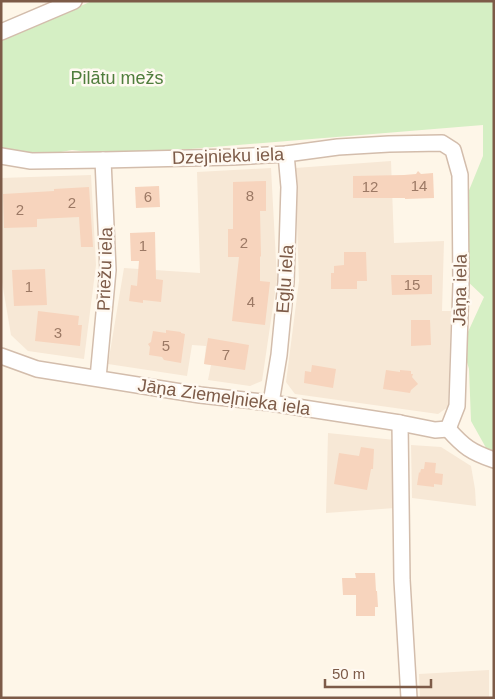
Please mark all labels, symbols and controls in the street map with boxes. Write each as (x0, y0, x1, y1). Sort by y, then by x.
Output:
park label: Pilātu mežs (70, 68, 164, 88)
street label: Dzejnieku iela (172, 144, 285, 168)
house number: 14 (411, 177, 427, 194)
house number: 12 (362, 178, 378, 195)
house number: 8 (246, 187, 254, 204)
house number: 6 (144, 188, 152, 205)
house number: 2 (68, 194, 76, 211)
house number: 2 (16, 201, 24, 218)
street label: Priežu iela (94, 226, 116, 311)
house number: 2 (240, 234, 248, 251)
house number: 1 (139, 237, 147, 254)
street label: Egļu iela (273, 243, 297, 314)
street label: Jāņa iela (449, 253, 471, 326)
house number: 15 (404, 276, 420, 293)
house number: 1 (25, 278, 33, 295)
house number: 4 (247, 293, 255, 310)
house number: 3 (54, 324, 62, 341)
house number: 5 (162, 337, 170, 354)
house number: 7 (222, 346, 230, 363)
street label: Jāņa Ziemeļnieka iela (136, 375, 313, 419)
scale bar (325, 656, 431, 688)
text: 50 m (332, 665, 365, 682)

